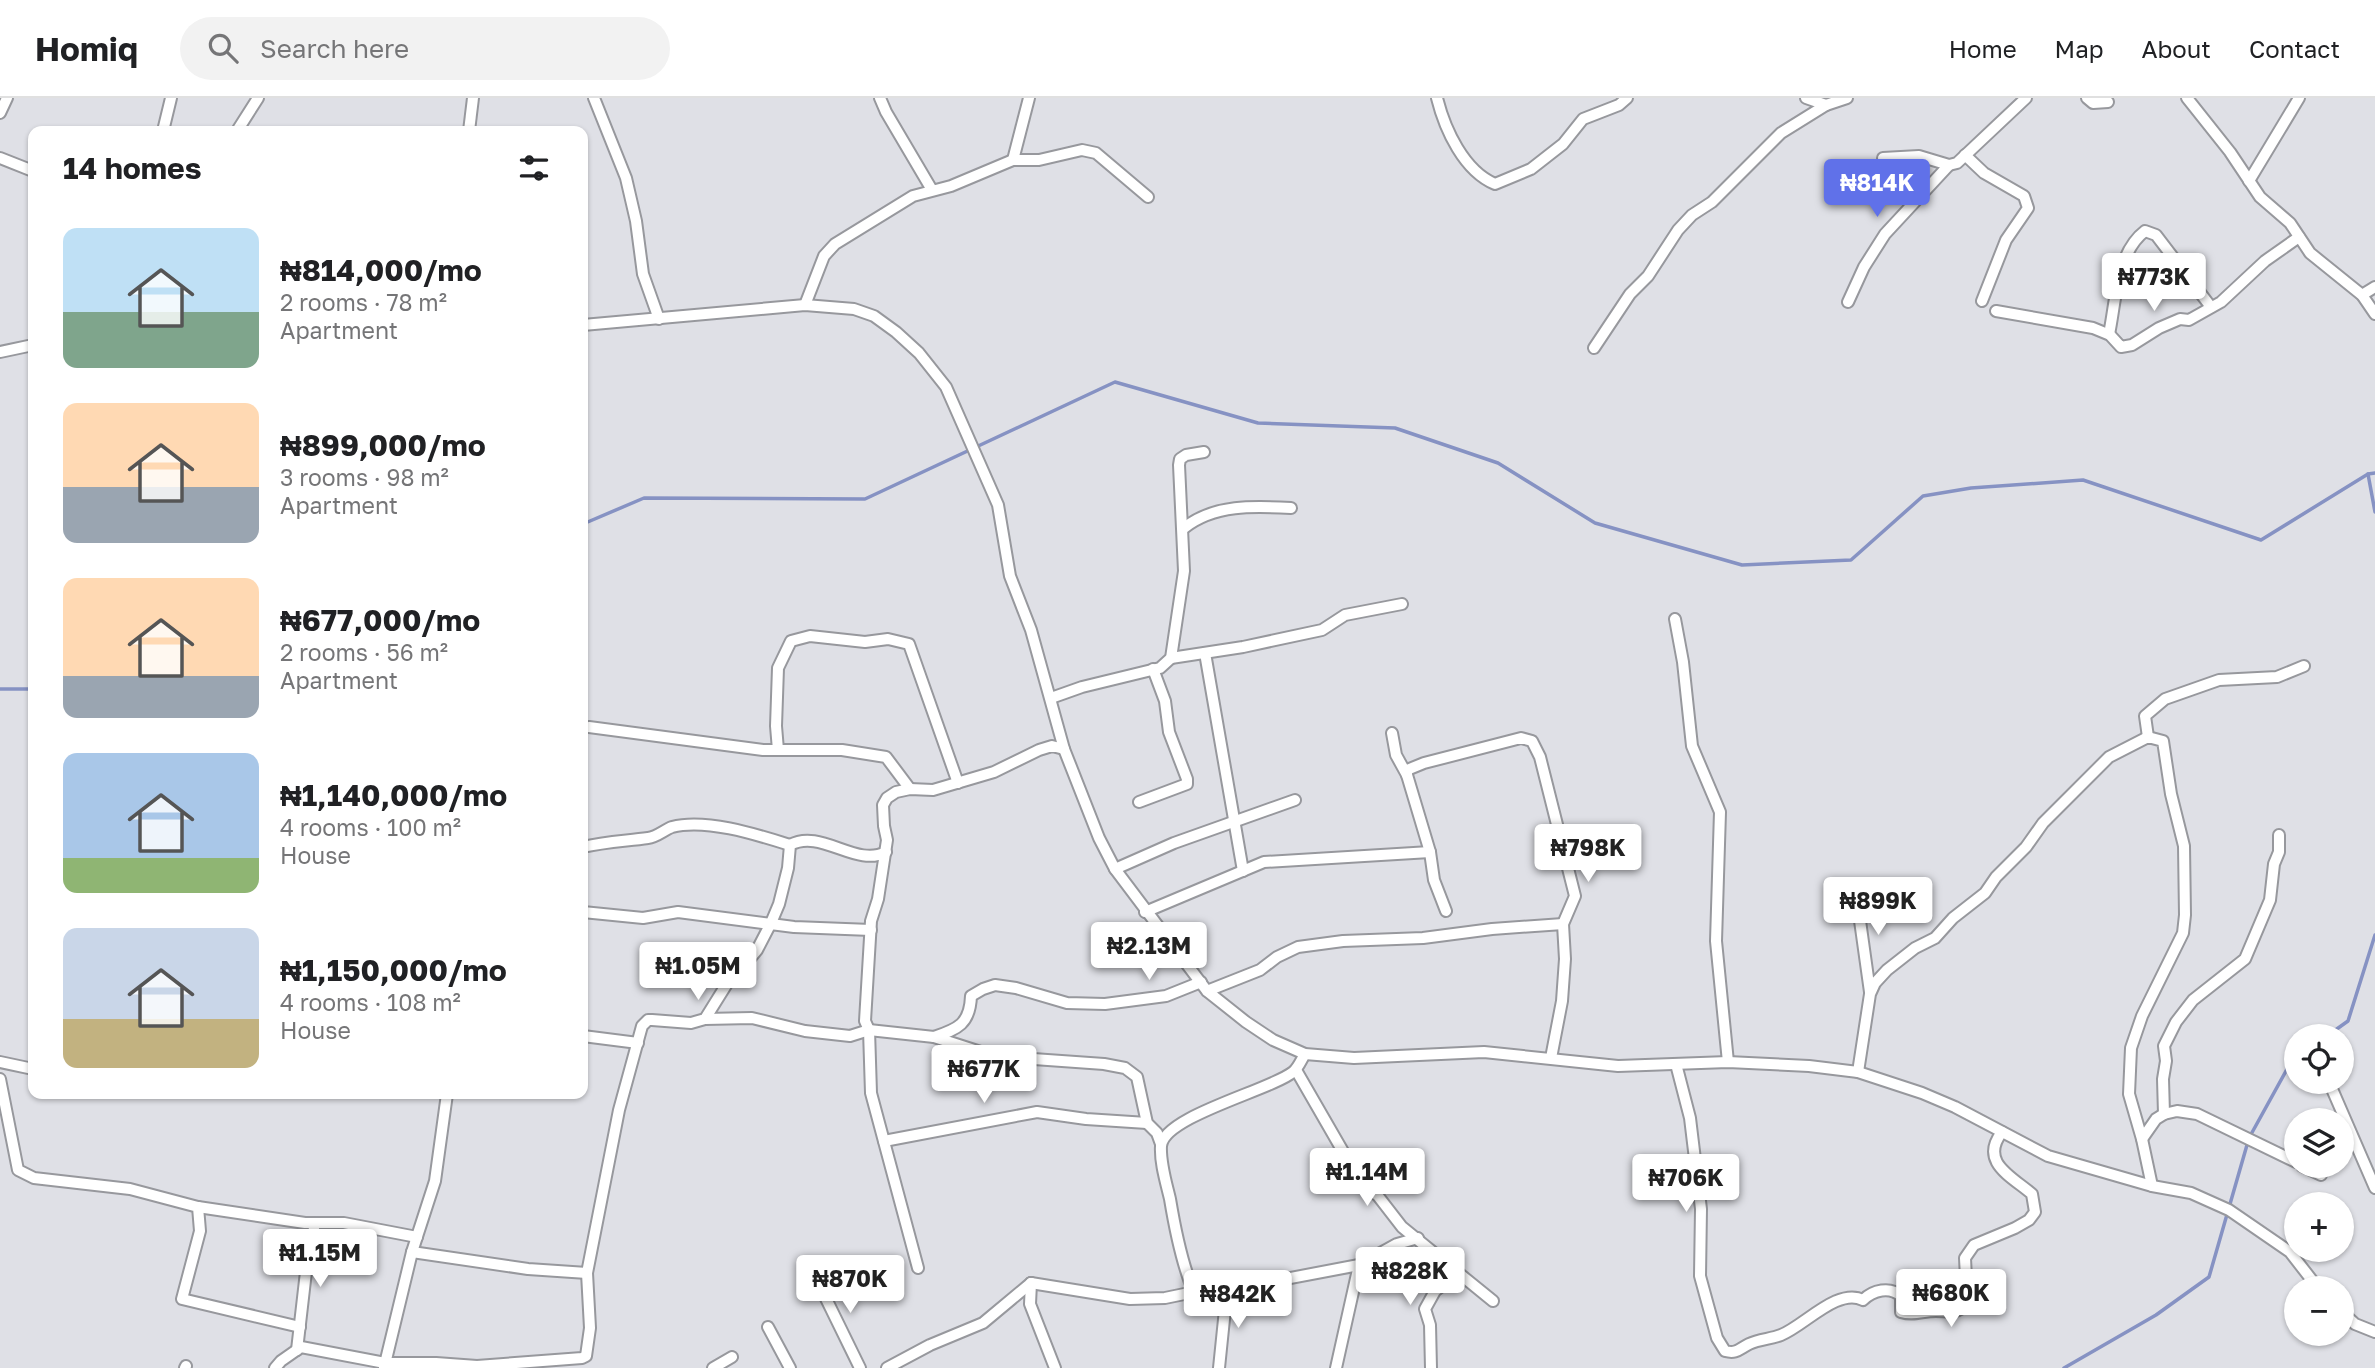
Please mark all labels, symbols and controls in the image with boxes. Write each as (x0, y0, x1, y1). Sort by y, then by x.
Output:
search box (180, 17, 670, 80)
text: Homiq (35, 29, 138, 68)
icon: search (204, 29, 242, 67)
text: Search here (260, 33, 409, 64)
text: Home (1949, 34, 2017, 63)
text: Map (2055, 34, 2104, 63)
text: About (2142, 34, 2211, 63)
text: Contact (2249, 34, 2340, 63)
icon: filters (515, 149, 553, 187)
text: 14 homes (63, 150, 202, 186)
pin: ₦814K (1828, 159, 1926, 219)
text: ₦814K (1840, 168, 1914, 196)
text: ₦814,000/mo (280, 252, 482, 288)
pin: ₦773K (2105, 254, 2203, 313)
icon: home (119, 256, 203, 340)
text: ₦773K (2118, 262, 2190, 290)
text: 2 rooms · 78 m² (280, 288, 447, 316)
text: Apartment (280, 316, 398, 344)
text: ₦899,000/mo (280, 427, 486, 463)
icon: home (119, 431, 203, 515)
text: 3 rooms · 98 m² (280, 463, 449, 491)
text: Apartment (280, 491, 398, 519)
text: ₦677,000/mo (280, 602, 480, 638)
icon: home (119, 606, 203, 690)
text: 2 rooms · 56 m² (280, 638, 448, 666)
text: Apartment (280, 666, 398, 694)
text: ₦1,140,000/mo (280, 777, 507, 813)
icon: home (119, 781, 203, 865)
text: 4 rooms · 100 m² (280, 813, 461, 841)
pin: ₦798K (1539, 824, 1637, 884)
text: ₦798K (1550, 833, 1626, 861)
text: House (280, 841, 351, 869)
pin: ₦899K (1829, 878, 1927, 937)
text: ₦899K (1839, 886, 1917, 914)
pin: ₦2.13M (1092, 922, 1206, 982)
text: ₦2.13M (1107, 931, 1191, 959)
pin: ₦1.05M (641, 942, 755, 1002)
text: ₦1.05M (655, 951, 741, 979)
text: ₦1,150,000/mo (280, 952, 507, 988)
icon: home (119, 956, 203, 1040)
text: 4 rooms · 108 m² (280, 988, 461, 1016)
text: House (280, 1016, 351, 1044)
map controls (2284, 1024, 2354, 1346)
button: locate (2284, 1024, 2354, 1094)
pin: ₦677K (935, 1046, 1033, 1105)
text: ₦677K (948, 1054, 1020, 1082)
button: layers (2284, 1108, 2354, 1178)
pin: ₦1.14M (1310, 1148, 1424, 1208)
pin: ₦706K (1637, 1154, 1735, 1214)
text: ₦1.14M (1326, 1157, 1408, 1185)
text: ₦706K (1648, 1163, 1724, 1191)
button: + (2284, 1192, 2354, 1262)
pin: ₦1.15M (263, 1230, 377, 1289)
text: ₦1.15M (279, 1238, 361, 1266)
pin: ₦828K (1361, 1248, 1459, 1307)
pin: ₦870K (801, 1256, 899, 1315)
text: ₦828K (1372, 1256, 1448, 1284)
text: ₦870K (812, 1264, 888, 1292)
pin: ₦842K (1189, 1270, 1287, 1330)
pin: ₦680K (1902, 1270, 2000, 1329)
button: − (2284, 1276, 2354, 1346)
text: ₦680K (1912, 1278, 1990, 1306)
text: ₦842K (1200, 1279, 1276, 1307)

